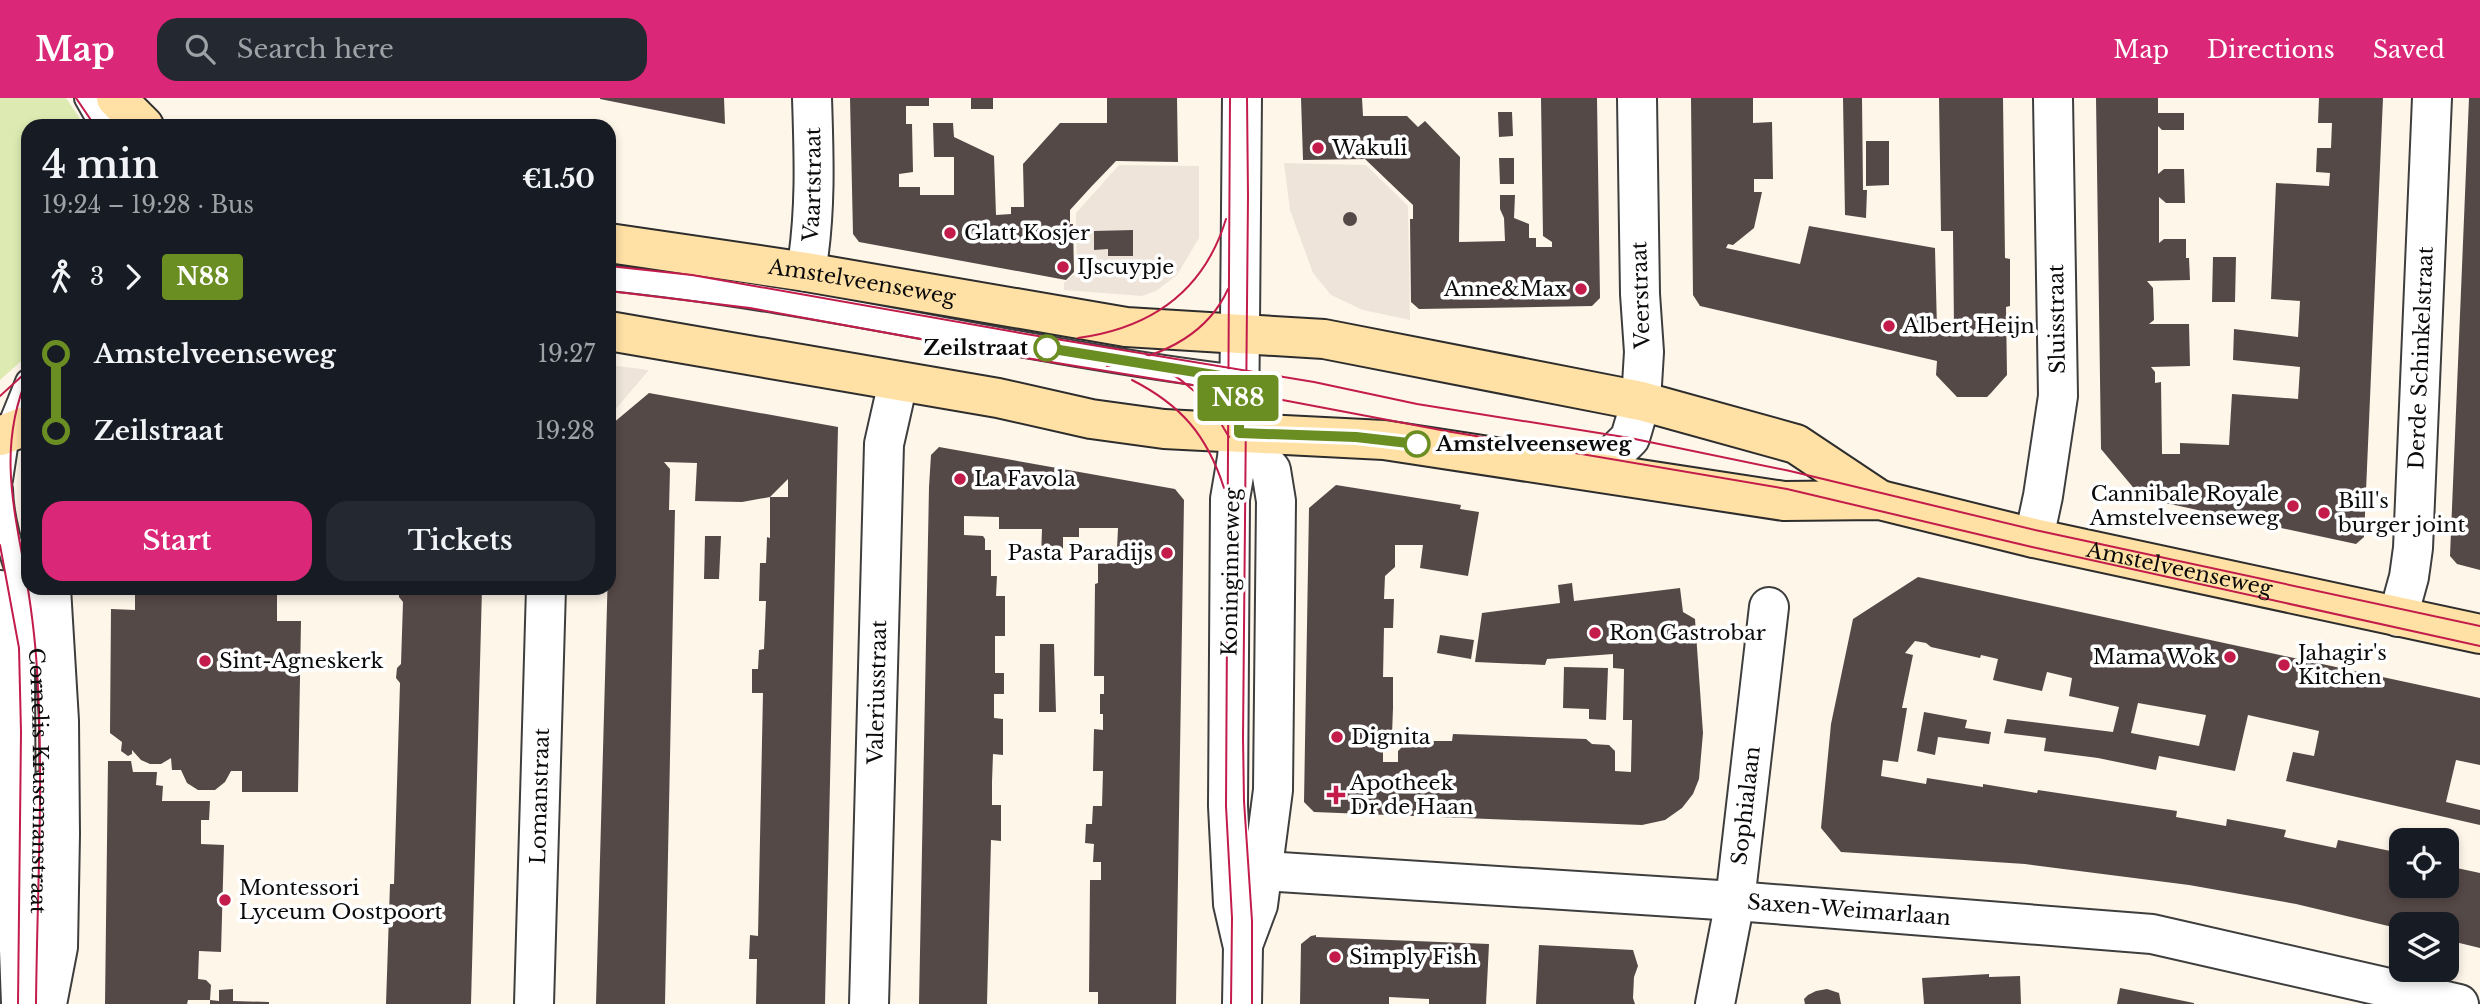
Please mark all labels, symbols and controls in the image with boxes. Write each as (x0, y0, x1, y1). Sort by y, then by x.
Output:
search box (157, 18, 647, 81)
text: Map (35, 29, 115, 70)
icon: search (181, 30, 219, 68)
text: Search here (237, 33, 394, 65)
text: Map (2113, 35, 2169, 64)
text: Directions (2207, 35, 2335, 64)
text: Saved (2373, 35, 2445, 64)
street label: Vaartstraat (797, 127, 827, 244)
place label: Wakuli (1331, 135, 1407, 161)
marker: Wakuli (1310, 140, 1326, 156)
text: 4 min (42, 141, 159, 188)
text: €1.50 (522, 163, 595, 195)
text: 19:24 – 19:28 · Bus (42, 191, 254, 219)
place label: Glatt Kosjer (964, 220, 1090, 246)
marker: Glatt Kosjer (942, 225, 958, 241)
street label: Veerstraat (1626, 241, 1656, 350)
street label: Derde Schinkelstraat (2403, 246, 2439, 470)
street label: Amstelveenseweg (766, 253, 958, 311)
place label: IJscuypje (1077, 254, 1174, 280)
icon: walk (42, 258, 80, 296)
icon: forward (114, 258, 152, 296)
marker: IJscuypje (1055, 259, 1071, 275)
text: N88 (176, 262, 229, 291)
text: 3 (90, 263, 104, 291)
street label: Sluisstraat (2043, 264, 2071, 374)
place label: Anne&Max (1443, 276, 1567, 302)
marker: Anne&Max (1573, 281, 1589, 297)
place label: Albert Heijn (1902, 313, 2035, 339)
marker: Albert Heijn (1881, 318, 1897, 334)
place label: Zeilstraat (924, 335, 1028, 361)
marker: Zeilstraat (1034, 335, 1060, 361)
text: Amstelveenseweg (94, 338, 336, 370)
text: 19:27 (538, 340, 595, 368)
line badge: N88 (1198, 375, 1278, 421)
text: N88 (1211, 383, 1265, 412)
text: Zeilstraat (94, 415, 223, 447)
text: 19:28 (535, 417, 595, 445)
marker: Amstelveenseweg (1404, 431, 1430, 457)
place label: Amstelveenseweg (1435, 431, 1632, 457)
place label: La Favola (974, 466, 1076, 492)
marker: La Favola (952, 471, 968, 487)
place label: Cannibale Royale Amstelveenseweg (2089, 481, 2279, 531)
street label: Koninginneweg (1217, 487, 1245, 656)
place label: Bill's burger joint (2337, 488, 2466, 538)
marker: Cannibale Royale Amstelveenseweg (2285, 498, 2301, 514)
button: Start (42, 501, 312, 581)
button: Tickets (326, 501, 595, 581)
marker: Bill's burger joint (2316, 505, 2332, 521)
street label: Amstelveenseweg (2083, 536, 2275, 602)
place label: Pasta Paradijs (1008, 540, 1153, 566)
marker: Pasta Paradijs (1159, 545, 1175, 561)
street label: Valeriusstraat (862, 619, 892, 766)
place label: Ron Gastrobar (1609, 620, 1766, 646)
marker: Ron Gastrobar (1587, 625, 1603, 641)
place label: Jahagir's Kitchen (2295, 640, 2387, 690)
place label: Mama Wok (2093, 644, 2216, 670)
street label: Cornelis Krusemanstraat (22, 647, 53, 914)
place label: Sint-Agneskerk (219, 648, 383, 674)
marker: Mama Wok (2222, 649, 2238, 665)
marker: Sint-Agneskerk (197, 653, 213, 669)
marker: Jahagir's Kitchen (2276, 657, 2292, 673)
place label: Dignita (1351, 724, 1431, 750)
street label: Lomanstraat (525, 727, 555, 865)
marker: Dignita (1329, 729, 1345, 745)
street label: Sophialaan (1726, 745, 1766, 866)
place label: Apotheek Dr de Haan (1349, 770, 1473, 820)
marker: Apotheek Dr de Haan (1328, 787, 1344, 803)
map controls (2389, 828, 2459, 982)
button: locate (2389, 828, 2459, 898)
place label: Montessori Lyceum Oostpoort (239, 875, 442, 925)
street label: Saxen-Weimarlaan (1746, 889, 1952, 931)
marker: Montessori Lyceum Oostpoort (217, 892, 233, 908)
button: layers (2389, 912, 2459, 982)
place label: Simply Fish (1349, 944, 1477, 970)
marker: Simply Fish (1327, 949, 1343, 965)

